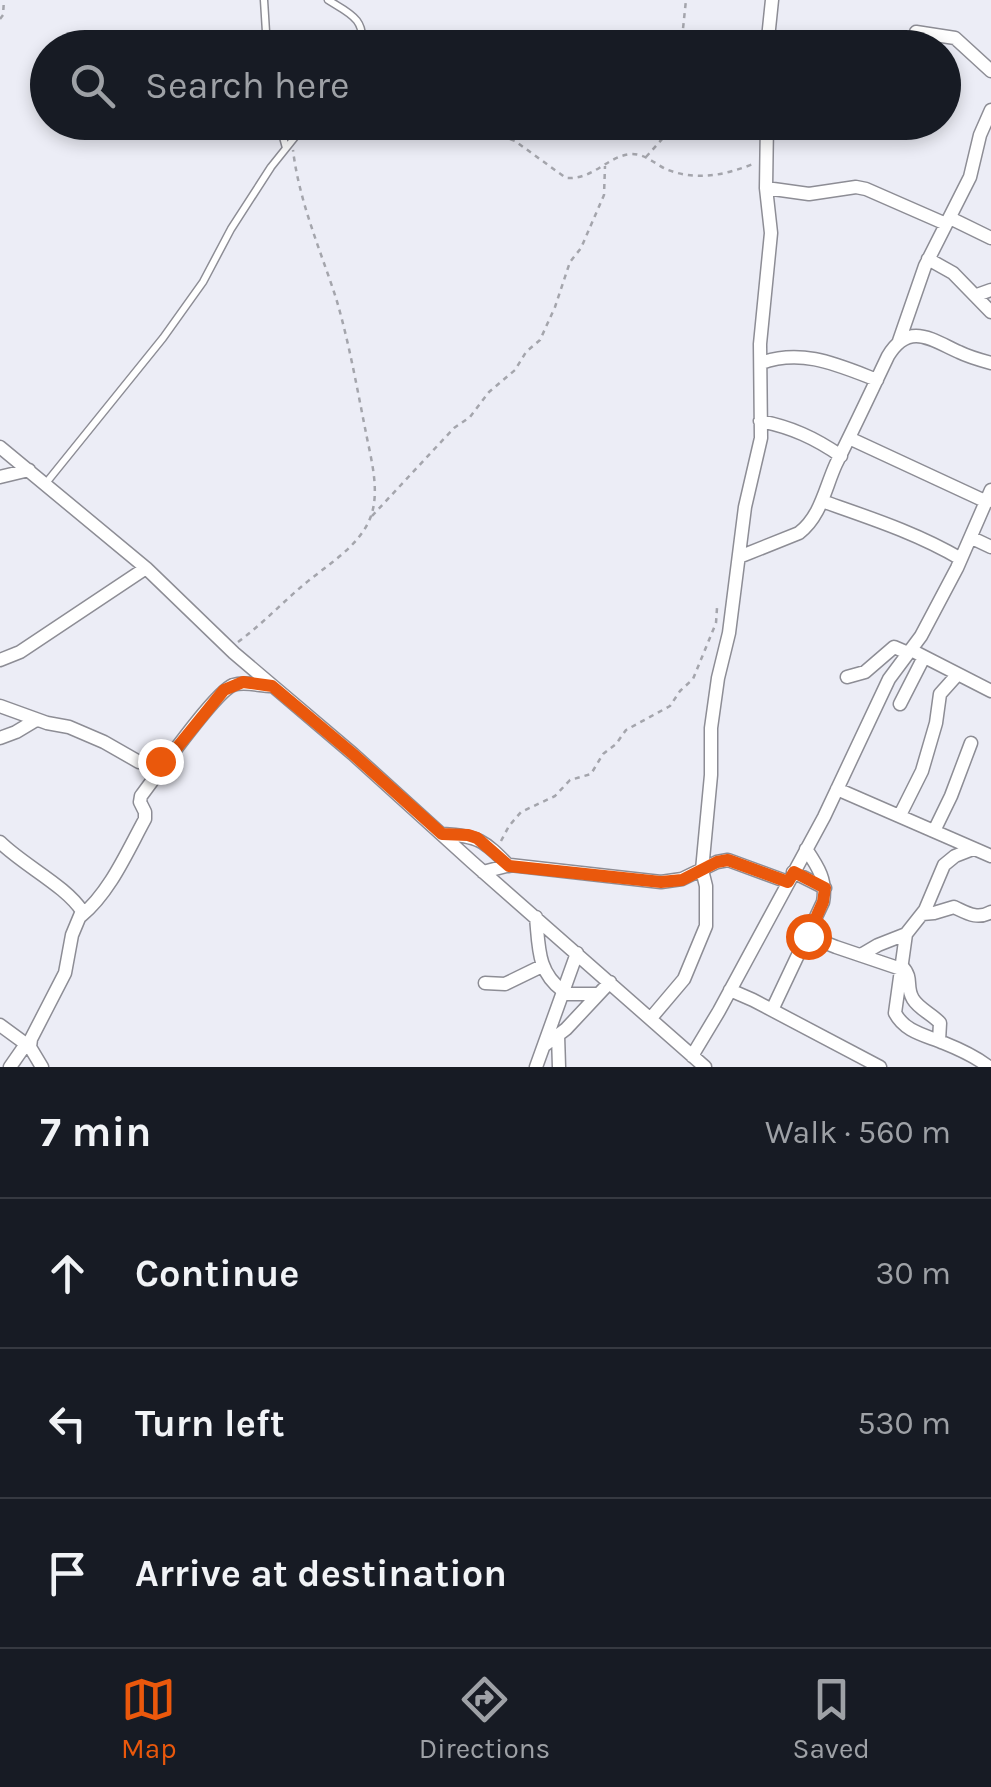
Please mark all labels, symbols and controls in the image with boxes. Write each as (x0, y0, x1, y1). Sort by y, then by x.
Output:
search box (30, 30, 961, 140)
icon: search (65, 58, 120, 113)
text: Search here (145, 63, 349, 108)
route end (138, 739, 184, 785)
route start (786, 914, 832, 960)
text: 7 min (40, 1107, 151, 1157)
text: Walk · 560 m (765, 1114, 951, 1151)
icon: ahead (40, 1246, 95, 1301)
text: Continue (135, 1251, 299, 1296)
text: 30 m (876, 1255, 951, 1292)
icon: left (40, 1396, 95, 1451)
text: Turn left (135, 1401, 285, 1446)
text: 530 m (858, 1405, 951, 1442)
icon: arrive (40, 1546, 95, 1601)
text: Arrive at destination (135, 1551, 507, 1596)
tab: Map (121, 1672, 177, 1765)
tab: Directions (419, 1672, 550, 1765)
tab: Saved (792, 1672, 870, 1765)

